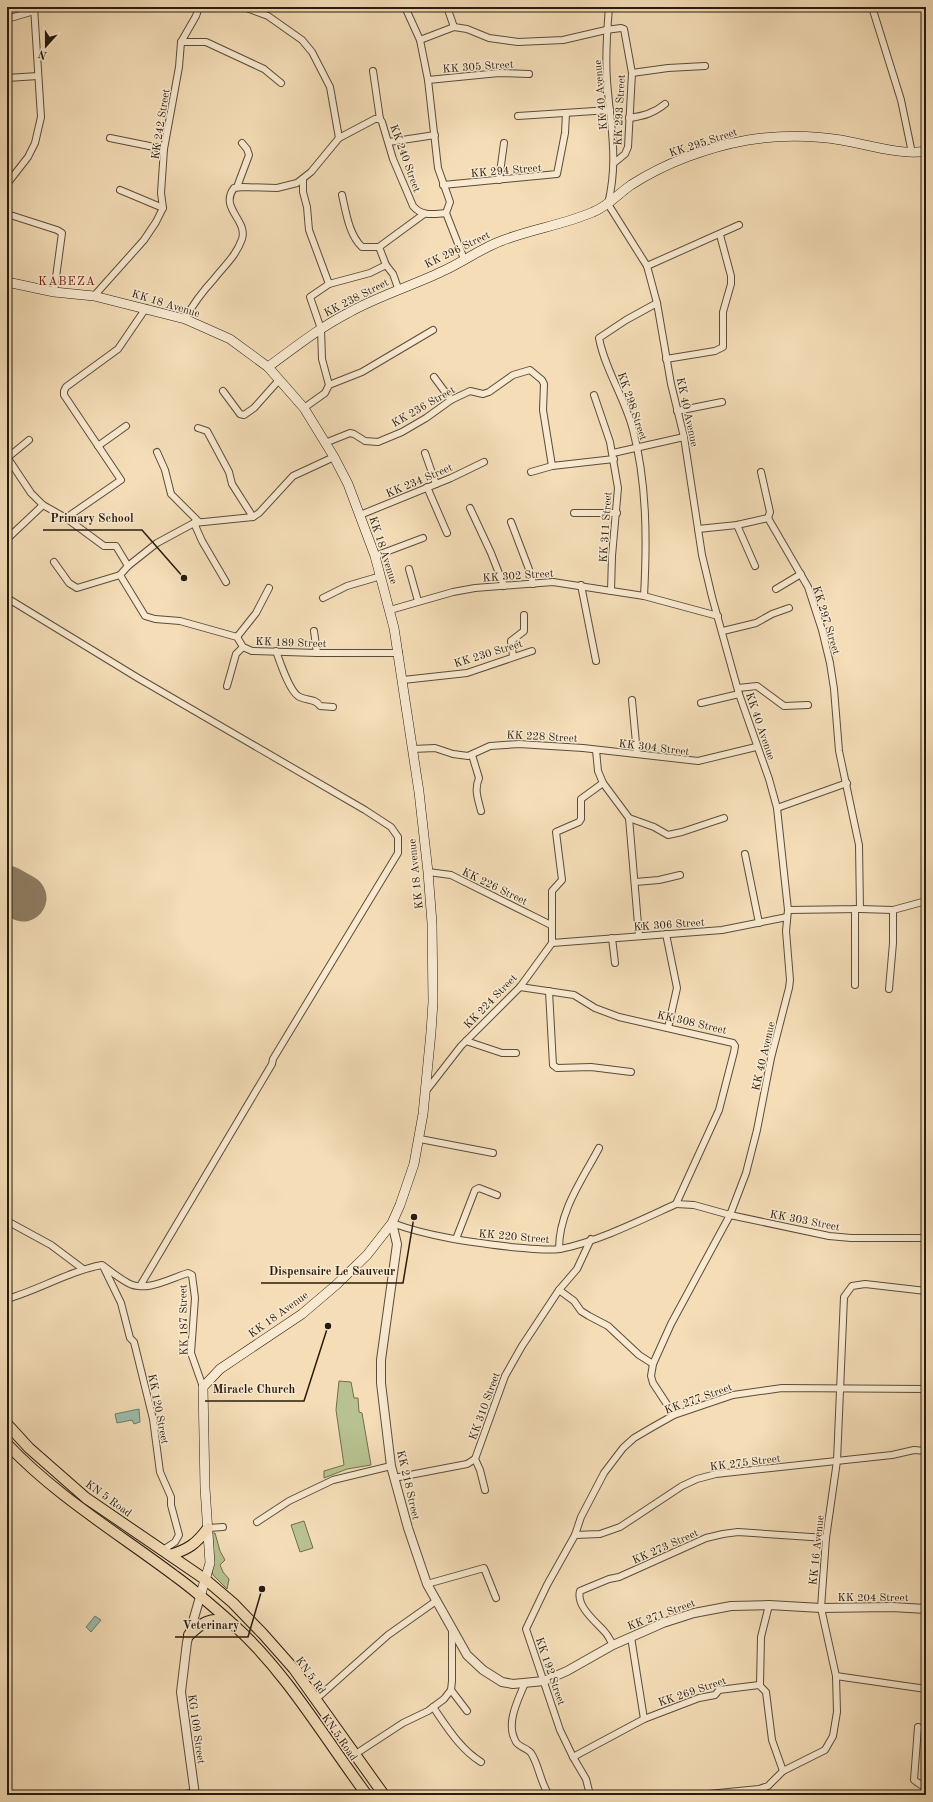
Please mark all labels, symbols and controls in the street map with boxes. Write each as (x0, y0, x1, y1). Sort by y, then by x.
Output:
north arrow (26, 26, 66, 66)
text: N (37, 47, 49, 61)
street label: KK 40 Avenue (593, 59, 610, 130)
street label: KK 305 Street (442, 60, 514, 75)
street label: KK 293 Street (613, 74, 628, 146)
street label: KK 242 Street (150, 88, 172, 160)
street label: KK 240 Street (387, 123, 422, 194)
street label: KK 295 Street (668, 127, 739, 160)
street label: KK 294 Street (470, 163, 542, 180)
street label: KK 296 Street (423, 230, 492, 271)
district label: KABEZA (38, 276, 96, 288)
street label: KK 238 Street (323, 277, 391, 319)
street label: KK 18 Avenue (130, 289, 201, 320)
street label: KK 298 Street (615, 371, 648, 442)
street label: KK 40 Avenue (674, 377, 699, 448)
street label: KK 236 Street (390, 385, 457, 430)
street label: KK 234 Street (385, 462, 455, 500)
street label: KK 311 Street (599, 491, 614, 563)
callout: Primary School (43, 506, 142, 530)
text: Primary School (50, 513, 134, 525)
street label: KK 18 Avenue (366, 515, 399, 586)
street label: KK 302 Street (482, 569, 554, 584)
street label: KK 297 Street (810, 585, 841, 656)
street label: KK 189 Street (255, 637, 327, 650)
street label: KK 230 Street (453, 639, 524, 670)
street label: KK 40 Avenue (743, 691, 776, 762)
street label: KK 228 Street (506, 730, 578, 745)
street label: KK 304 Street (618, 739, 690, 758)
street label: KK 18 Avenue (407, 838, 426, 909)
street label: KK 226 Street (460, 867, 529, 908)
street label: KK 306 Street (633, 918, 705, 933)
street label: KK 224 Street (462, 973, 520, 1031)
street label: KK 308 Street (656, 1010, 728, 1037)
street label: KK 40 Avenue (751, 1021, 778, 1092)
street label: KK 303 Street (769, 1209, 841, 1234)
street label: KK 220 Street (478, 1229, 550, 1246)
callout: Dispensaire Le Sauveur (261, 1259, 403, 1283)
text: Dispensaire Le Sauveur (269, 1266, 395, 1278)
street label: KK 187 Street (178, 1284, 191, 1356)
street label: KK 18 Avenue (247, 1290, 311, 1340)
street label: KK 310 Street (468, 1371, 503, 1442)
street label: KK 120 Street (145, 1373, 170, 1445)
callout: Miracle Church (205, 1377, 304, 1401)
street label: KK 277 Street (663, 1382, 734, 1417)
text: Miracle Church (213, 1384, 296, 1396)
street label: KK 218 Street (394, 1449, 421, 1521)
street label: KK 275 Street (709, 1454, 781, 1473)
street label: KN 5 Road (83, 1479, 133, 1520)
street label: KK 16 Avenue (808, 1515, 827, 1586)
street label: KK 273 Street (631, 1528, 700, 1567)
street label: KK 204 Street (837, 1593, 909, 1604)
street label: KK 271 Street (626, 1598, 697, 1633)
callout: Veterinary (175, 1613, 248, 1637)
text: Veterinary (183, 1620, 239, 1632)
street label: KK 192 Street (533, 1636, 566, 1707)
street label: KN 5 Rd (293, 1655, 327, 1697)
street label: KK 269 Street (657, 1676, 728, 1709)
street label: KG 109 Street (185, 1694, 206, 1765)
street label: KN 5 Road (319, 1713, 359, 1763)

